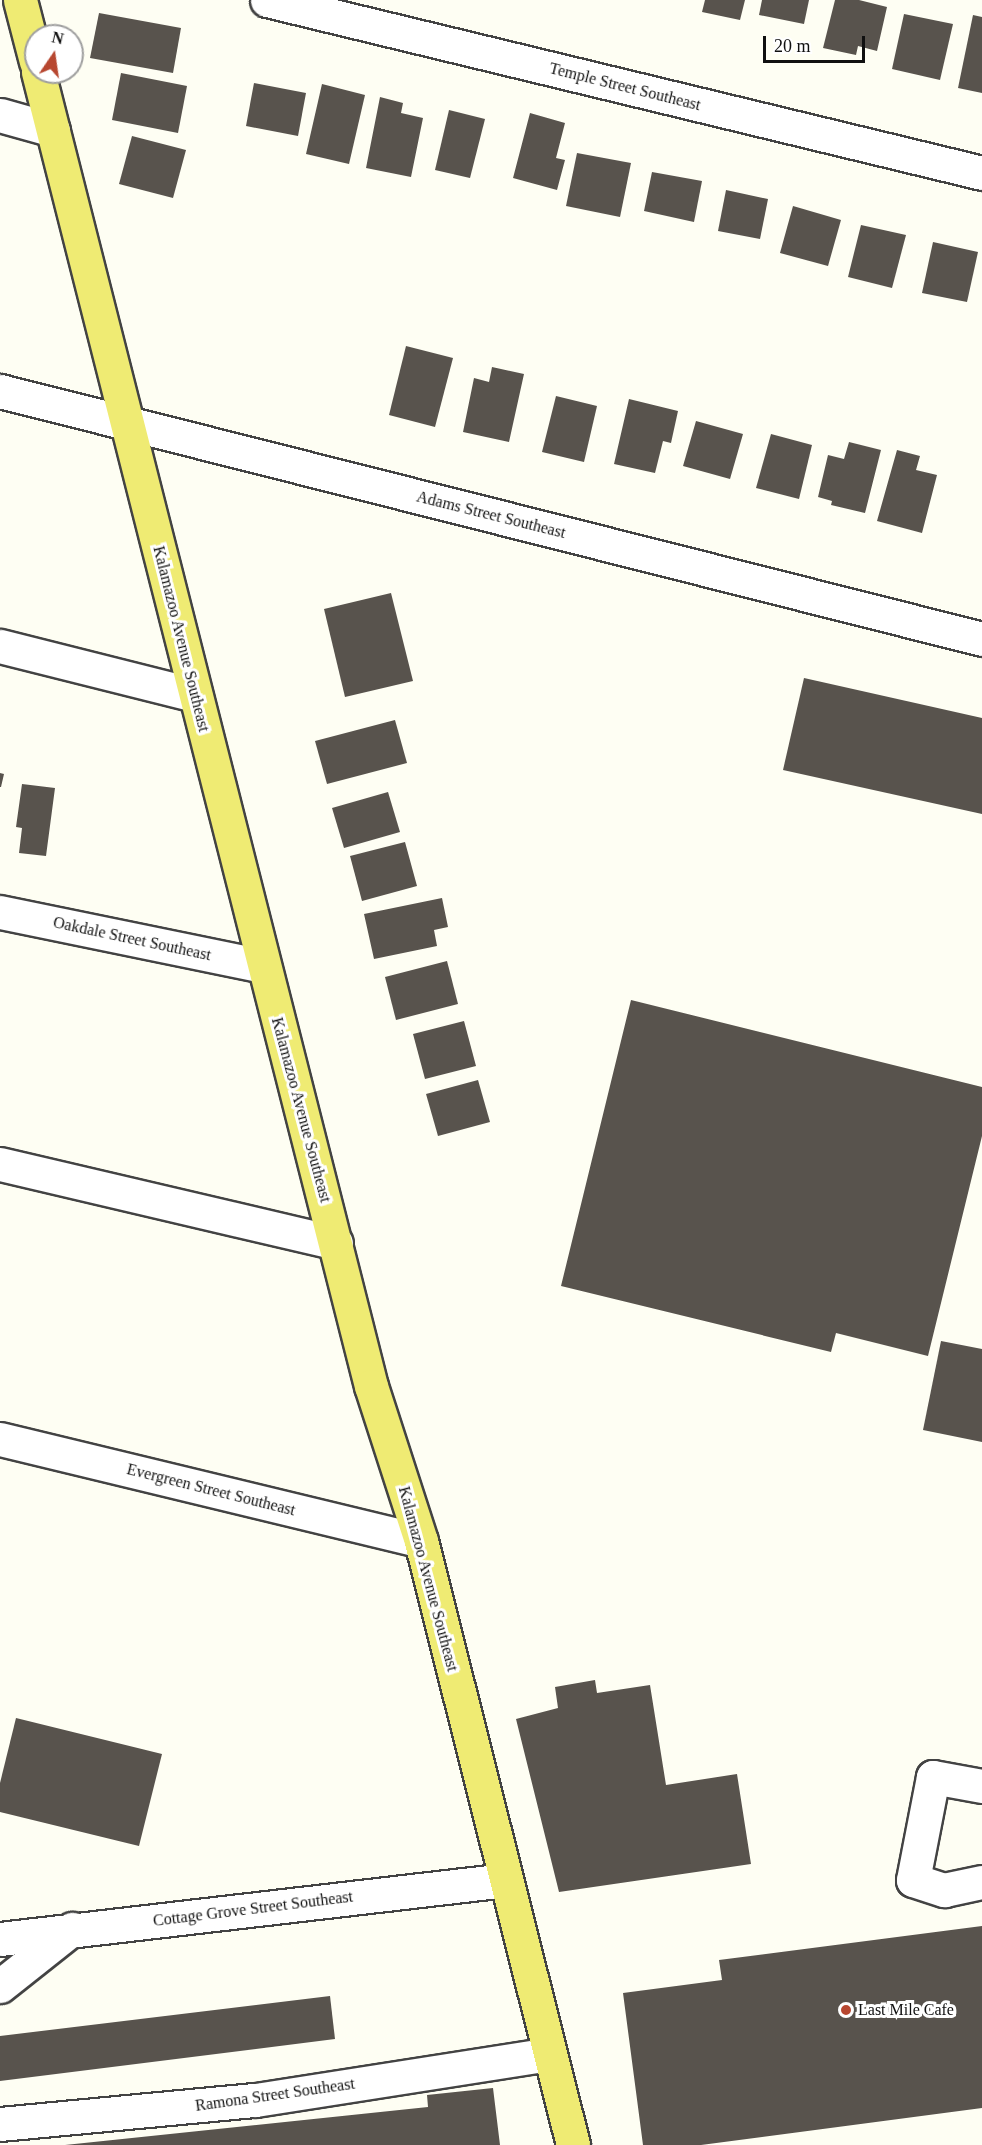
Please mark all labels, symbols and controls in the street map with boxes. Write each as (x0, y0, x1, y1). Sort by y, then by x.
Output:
north arrow (24, 24, 84, 84)
scale bar (766, 24, 868, 62)
text: N (50, 28, 65, 48)
text: 20 m (774, 36, 811, 56)
street label: Temple Street Southeast (547, 59, 703, 115)
street label: Adams Street Southeast (415, 487, 567, 543)
street label: Kalamazoo Avenue Southeast (149, 544, 213, 734)
street label: Oakdale Street Southeast (51, 913, 213, 965)
street label: Kalamazoo Avenue Southeast (267, 1015, 335, 1205)
street label: Evergreen Street Southeast (125, 1460, 297, 1520)
street label: Kalamazoo Avenue Southeast (394, 1484, 462, 1674)
street label: Cottage Grove Street Southeast (152, 1887, 354, 1931)
place label: Last Mile Cafe (858, 2000, 954, 2020)
marker: Last Mile Cafe (839, 2003, 853, 2017)
street label: Ramona Street Southeast (194, 2074, 356, 2116)

